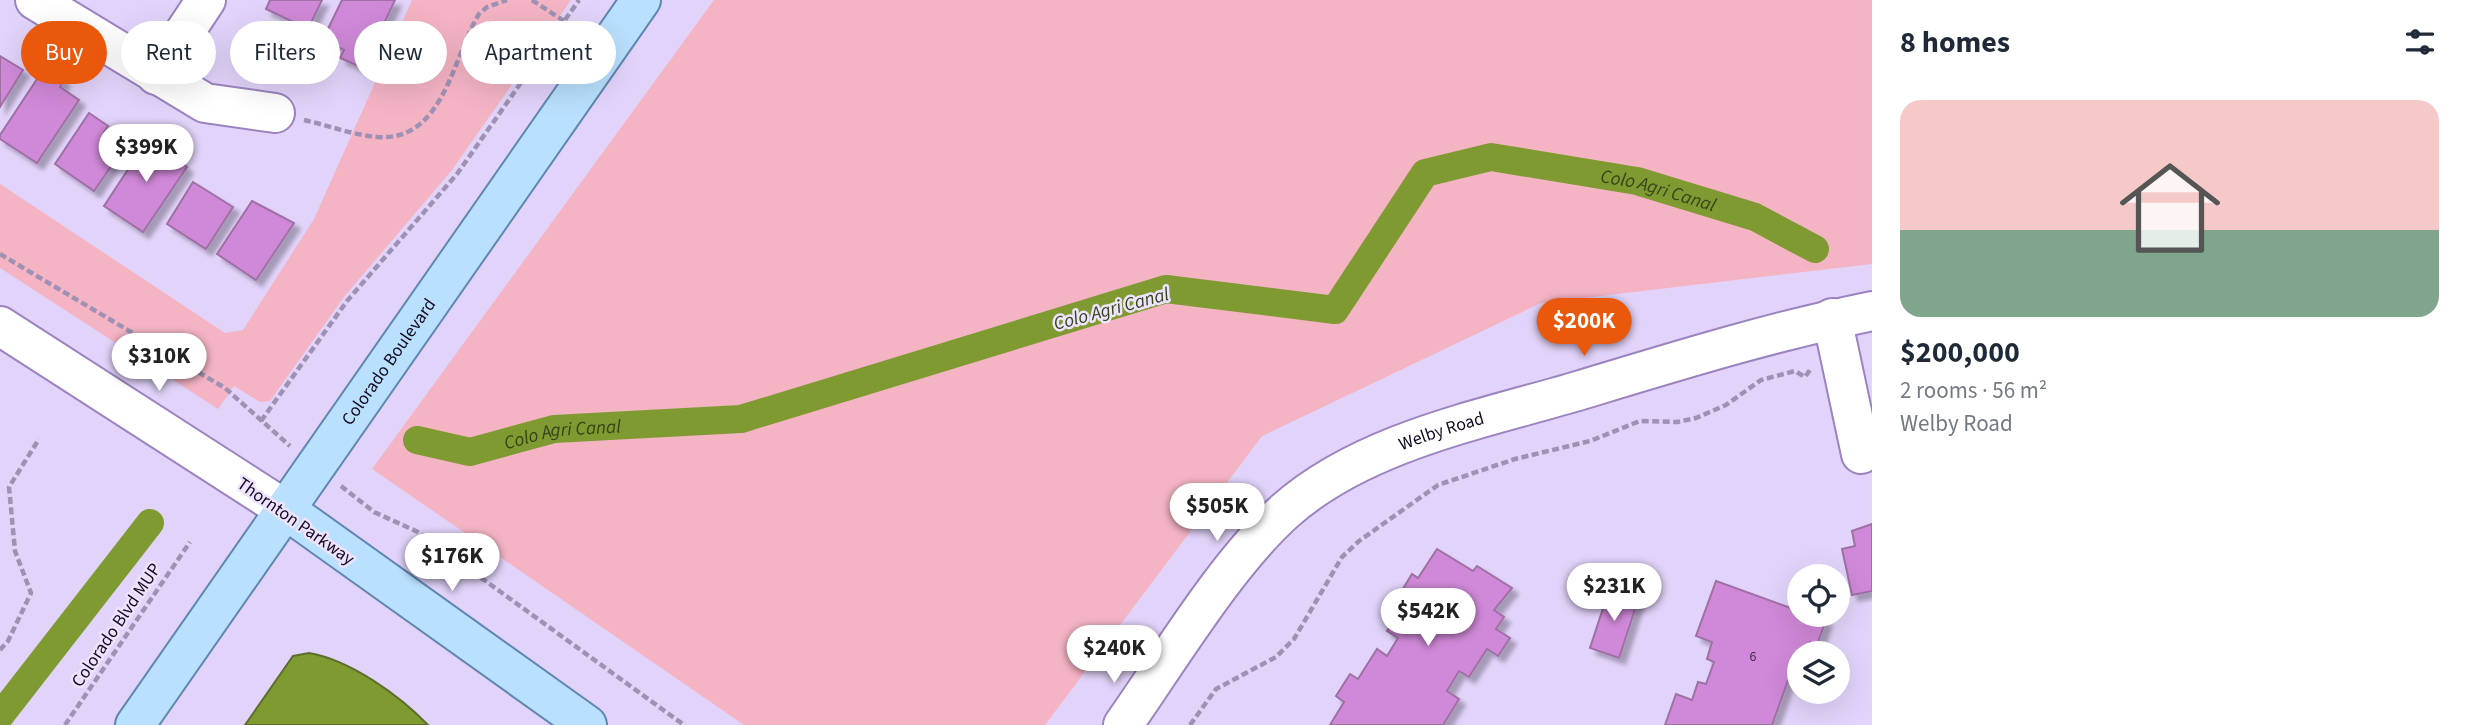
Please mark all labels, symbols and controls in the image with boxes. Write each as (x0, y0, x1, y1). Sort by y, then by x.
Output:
chip: Buy (21, 21, 107, 84)
chip: Rent (121, 21, 216, 84)
chip: Filters (230, 21, 340, 84)
chip: New (354, 21, 447, 84)
chip: Apartment (461, 21, 616, 84)
text: 8 homes (1900, 21, 2010, 64)
icon: filters (2401, 23, 2439, 61)
pin: $399K (97, 124, 195, 184)
text: $399K (115, 130, 177, 163)
icon: home (2107, 145, 2233, 271)
water label: Colo Agri Canal (1598, 163, 1719, 219)
water label: Colo Agri Canal (1051, 281, 1172, 338)
street label: Colorado Boulevard (336, 293, 442, 431)
pin: $200K (1535, 298, 1633, 358)
text: $200K (1553, 304, 1615, 337)
text: $200,000 (1900, 331, 2020, 374)
pin: $310K (110, 334, 208, 393)
text: $310K (128, 339, 190, 372)
text: 2 rooms · 56 m² (1900, 374, 2047, 407)
street label: Welby Road (1395, 406, 1487, 457)
text: Welby Road (1900, 407, 2013, 440)
water label: Colo Agri Canal (501, 413, 622, 457)
street label: Thornton Parkway (232, 472, 360, 572)
pin: $505K (1168, 484, 1266, 543)
text: $505K (1186, 489, 1248, 522)
pin: $176K (403, 534, 501, 593)
text: $176K (421, 539, 483, 572)
street label: Colorado Blvd MUP (66, 558, 167, 692)
pin: $231K (1565, 564, 1663, 623)
map controls (1787, 564, 1850, 704)
button: locate (1787, 564, 1850, 627)
text: $231K (1583, 569, 1645, 602)
pin: $542K (1379, 588, 1477, 648)
text: $542K (1397, 594, 1459, 627)
pin: $240K (1065, 626, 1163, 685)
text: $240K (1083, 631, 1145, 664)
button: layers (1787, 641, 1850, 704)
house number: 6 (1750, 647, 1757, 667)

